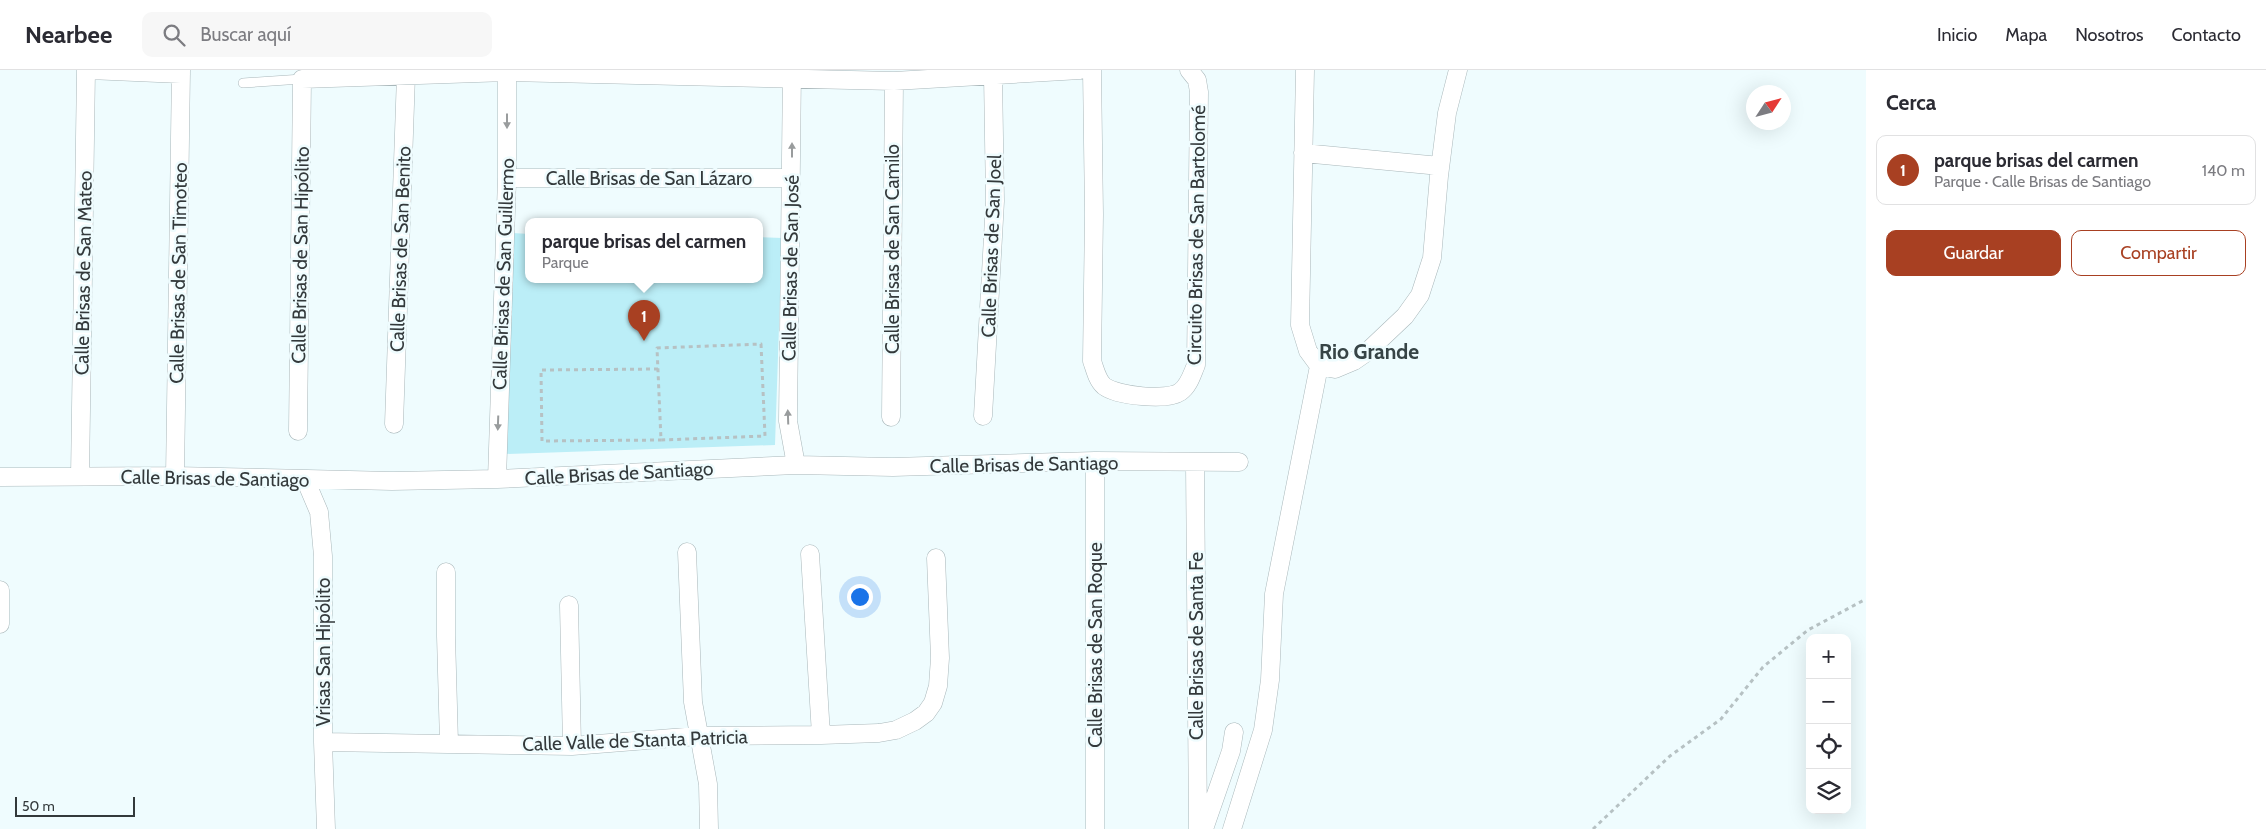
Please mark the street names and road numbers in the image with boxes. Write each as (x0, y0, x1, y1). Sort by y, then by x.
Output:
street label: Circuito Brisas de San Bartolomé (1183, 104, 1210, 365)
street label: Calle Brisas de San Camilo (881, 144, 904, 354)
street label: Calle Brisas de San Hipólito (287, 146, 314, 364)
street label: Calle Brisas de San Benito (385, 146, 416, 352)
street label: Calle Brisas de San Joel (977, 154, 1006, 338)
street label: Calle Brisas de San Guillermo (488, 158, 519, 390)
street label: Calle Brisas de San Timoteo (165, 162, 192, 384)
street label: Calle Brisas de San Lázaro (546, 167, 752, 190)
street label: Calle Brisas de San Mateo (70, 171, 97, 375)
street label: Calle Brisas de San José (777, 174, 804, 361)
street label: Calle Brisas de Santiago (929, 451, 1119, 478)
street label: Calle Brisas de Santiago (524, 457, 714, 490)
street label: Calle Brisas de Santiago (120, 465, 310, 492)
street label: Calle Brisas de San Roque (1084, 542, 1107, 748)
street label: Calle Brisas de Santa Fe (1185, 552, 1208, 740)
street label: Vrisas San Hipólito (312, 578, 335, 726)
street label: Calle Valle de Stanta Patricia (522, 725, 748, 756)

